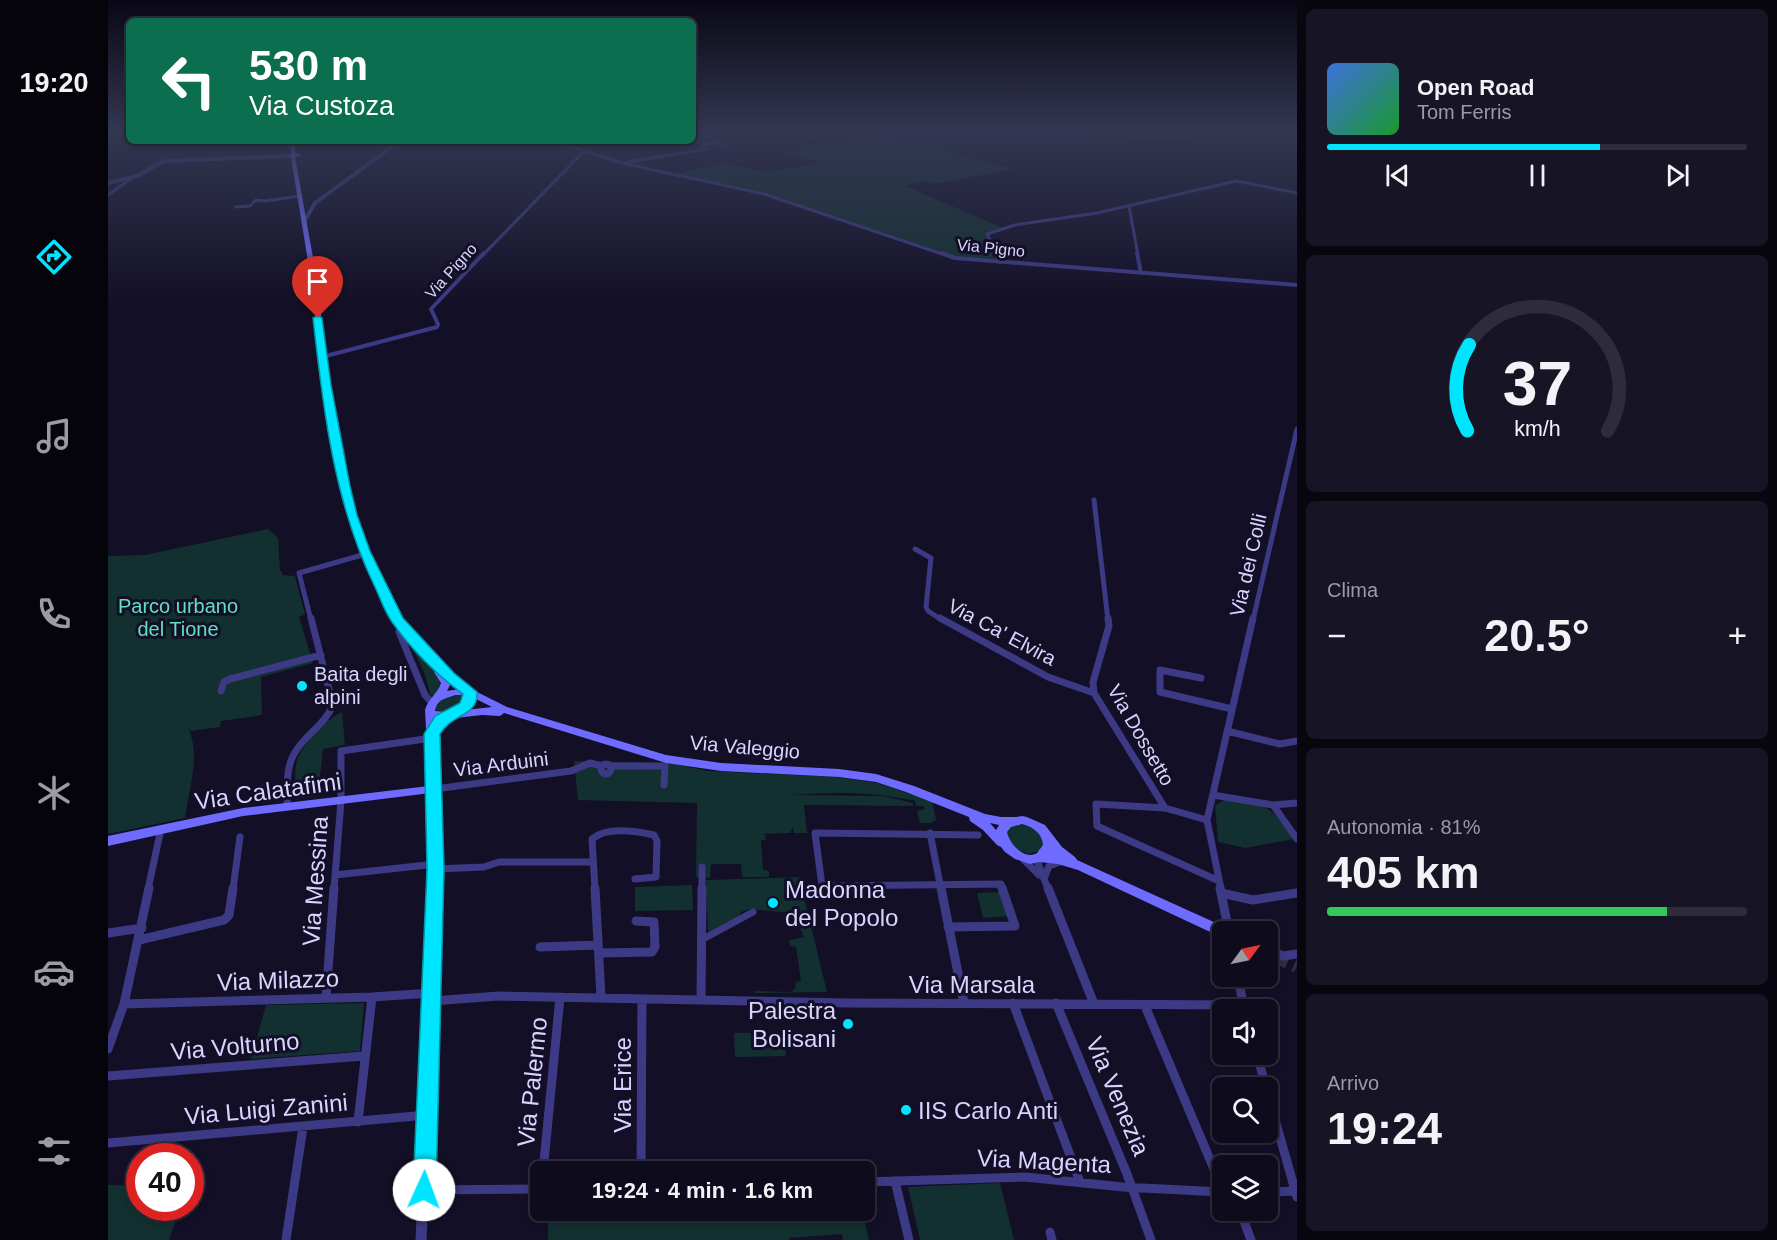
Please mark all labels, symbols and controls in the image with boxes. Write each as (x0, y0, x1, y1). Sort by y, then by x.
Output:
icon: left (150, 42, 228, 120)
text: 530 m (249, 42, 368, 89)
text: 19:20 (19, 68, 89, 98)
text: Open Road (1417, 75, 1534, 100)
text: Via Custoza (249, 91, 394, 121)
text: Tom Ferris (1417, 101, 1511, 123)
icon: previous (1381, 159, 1414, 192)
icon: pause (1521, 159, 1554, 192)
icon: next (1661, 159, 1694, 192)
icon: directions (33, 236, 75, 278)
street label: Via Pigno (956, 236, 1026, 260)
street label: Via Pigno (422, 240, 480, 302)
pin (292, 256, 343, 318)
icon: arrive (301, 265, 334, 298)
text: 37 (1502, 349, 1572, 418)
icon: music (33, 415, 75, 457)
text: km/h (1514, 417, 1560, 441)
street label: Via dei Colli (1225, 511, 1271, 619)
text: Clima (1327, 579, 1378, 601)
icon: phone (33, 593, 75, 635)
street label: Via Ca' Elvira (944, 594, 1060, 670)
park label: Parco urbano del Tione (118, 595, 238, 640)
text: 20.5° (1484, 610, 1590, 661)
text: − (1327, 617, 1346, 654)
text: + (1728, 617, 1747, 654)
place label: Baita degli alpini (314, 663, 407, 708)
marker: Baita degli alpini (295, 679, 309, 693)
street label: Via Dossetto (1103, 681, 1179, 789)
street label: Via Valeggio (689, 731, 801, 763)
street label: Via Arduini (452, 747, 550, 781)
street label: Via Calatafimi (193, 767, 343, 815)
icon: climate (33, 772, 75, 814)
street label: Via Messina (297, 814, 333, 947)
text: Autonomia · 81% (1327, 816, 1480, 838)
text: 405 km (1327, 847, 1480, 898)
place label: Madonna del Popolo (785, 876, 898, 931)
marker: Madonna del Popolo (766, 896, 780, 910)
north arrow (1212, 921, 1278, 987)
map controls (1212, 921, 1278, 1221)
icon: car (33, 951, 75, 993)
street label: Via Milazzo (216, 964, 340, 996)
street label: Via Marsala (909, 971, 1036, 998)
place label: Palestra Bolisani (748, 997, 837, 1052)
button: sound (1212, 999, 1278, 1065)
street label: Via Palermo (512, 1016, 552, 1148)
marker: Palestra Bolisani (841, 1017, 855, 1031)
street label: Via Volturno (170, 1027, 300, 1065)
street label: Via Venezia (1081, 1033, 1155, 1160)
street label: Via Erice (609, 1037, 636, 1133)
text: Arrivo (1327, 1072, 1379, 1094)
button: search (1212, 1077, 1278, 1143)
street label: Via Luigi Zanini (183, 1088, 349, 1130)
place label: IIS Carlo Anti (918, 1097, 1058, 1124)
marker: IIS Carlo Anti (899, 1103, 913, 1117)
text: 19:24 (1327, 1103, 1442, 1154)
icon: filters (33, 1130, 75, 1172)
speed limit sign: 40 (126, 1143, 204, 1221)
street label: Via Magenta (976, 1144, 1112, 1178)
button: layers (1212, 1155, 1278, 1221)
position arrow (392, 1158, 456, 1222)
text: 19:24 · 4 min · 1.6 km (592, 1178, 813, 1203)

